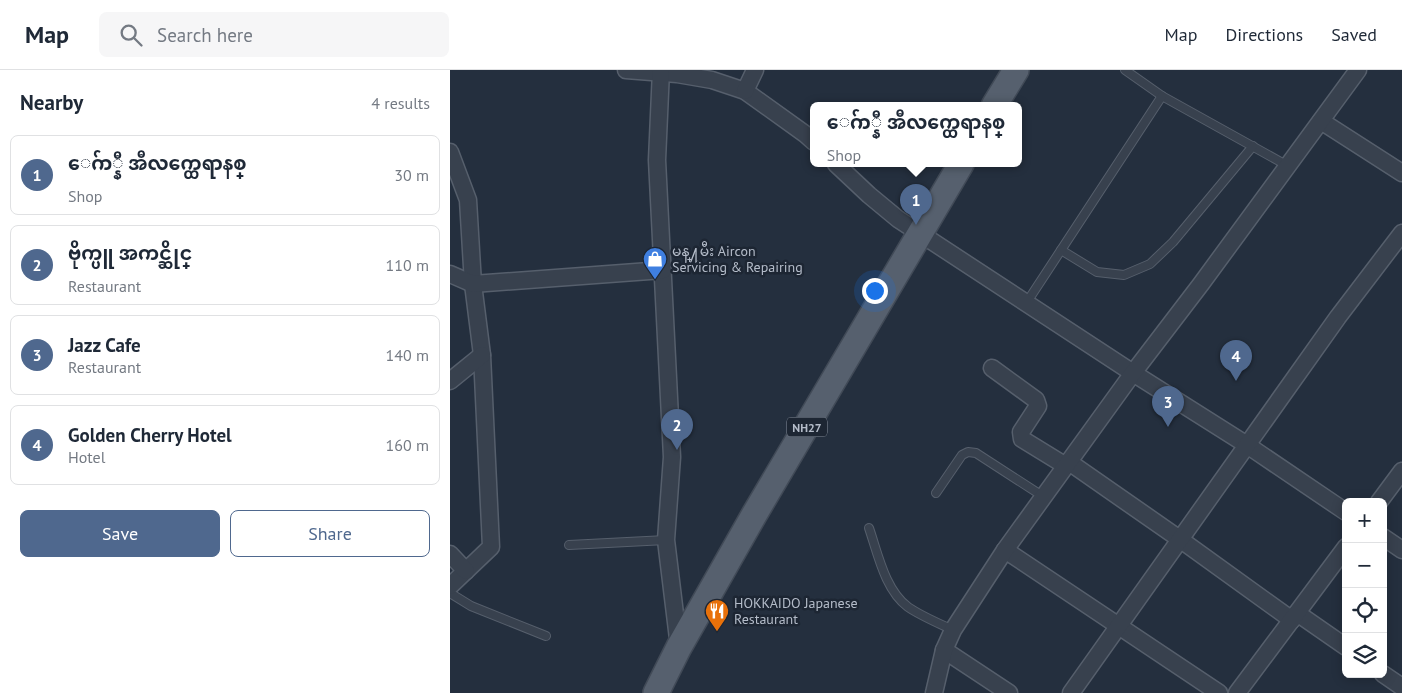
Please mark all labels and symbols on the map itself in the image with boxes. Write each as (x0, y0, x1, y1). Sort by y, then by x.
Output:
pin: 1 (900, 184, 932, 225)
place label: မန္႔မီး Aircon Servicing & Repairing (672, 241, 803, 276)
shop icon: မန္႔မီး Aircon Servicing & Repairing (642, 246, 668, 280)
your location (862, 278, 888, 304)
pin: 4 (1220, 340, 1252, 381)
pin: 3 (1152, 386, 1184, 427)
pin: 2 (661, 409, 693, 450)
road number: NH27 (787, 418, 827, 437)
place label: HOKKAIDO Japanese Restaurant (734, 594, 858, 628)
restaurant icon: HOKKAIDO Japanese Restaurant (704, 598, 730, 632)

